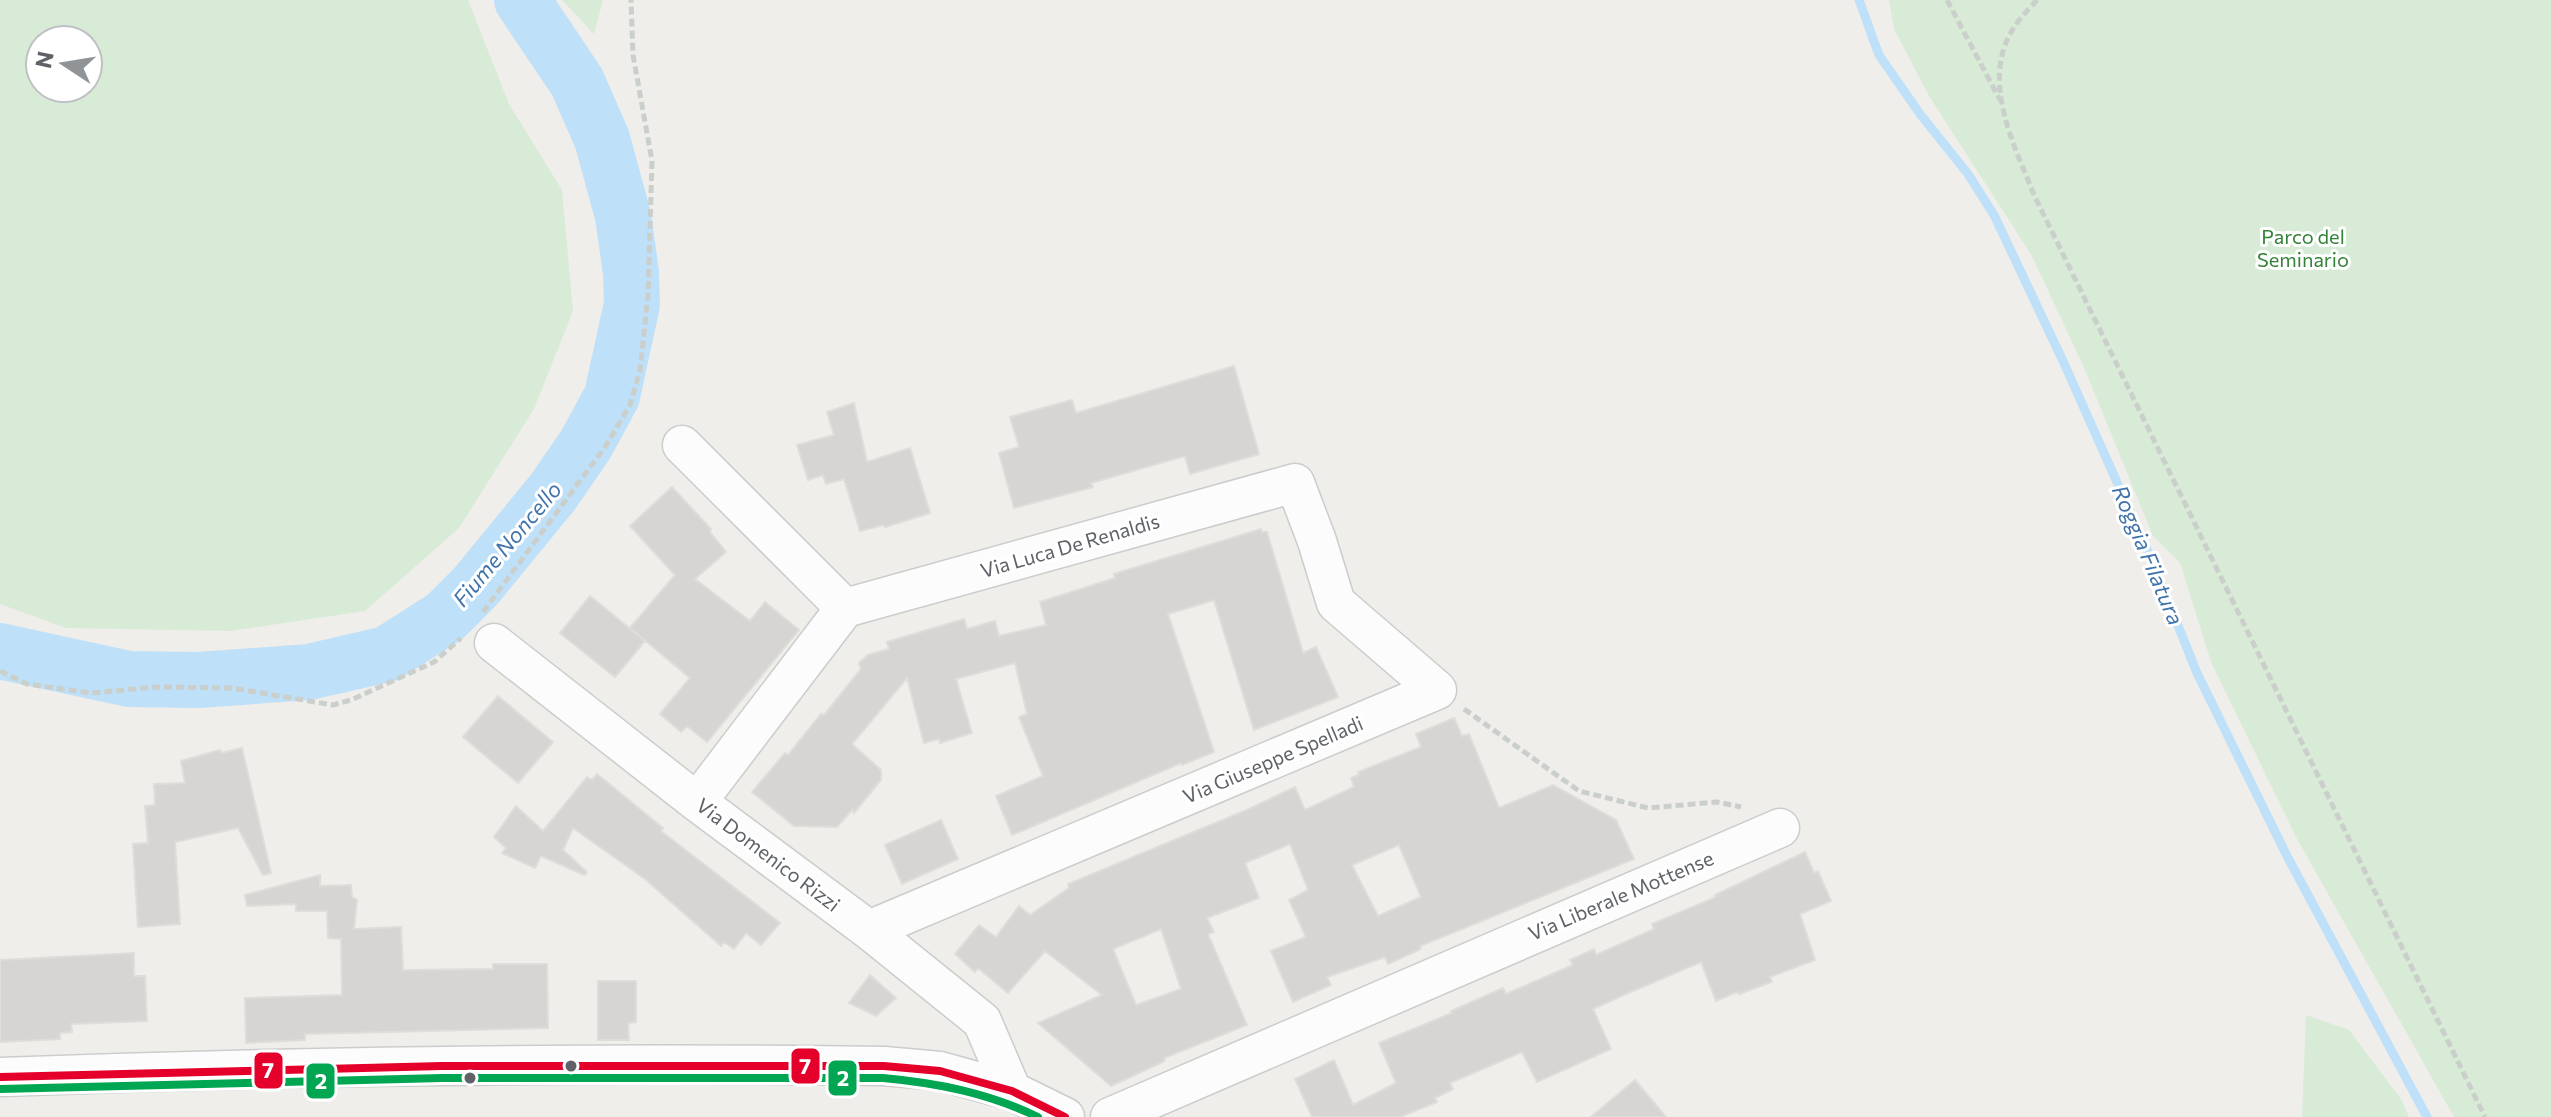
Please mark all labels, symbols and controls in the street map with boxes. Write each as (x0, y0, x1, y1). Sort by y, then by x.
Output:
north arrow (24, 24, 104, 104)
text: N (29, 49, 59, 71)
park label: Parco del Seminario (2257, 224, 2349, 271)
water label: Fiume Noncello (447, 476, 567, 612)
water label: Roggia Filatura (2107, 481, 2190, 629)
street label: Via Luca De Renaldis (977, 508, 1162, 582)
street label: Via Giuseppe Spelladi (1179, 710, 1366, 808)
street label: Via Domenico Rizzi (692, 792, 845, 916)
street label: Via Liberale Mottense (1524, 845, 1717, 945)
line badge: 7 (790, 1047, 821, 1085)
line badge: 7 (253, 1051, 284, 1090)
text: 7 (799, 1052, 811, 1079)
text: 7 (262, 1056, 274, 1083)
unlabelled marker (563, 1058, 579, 1074)
line badge: 2 (827, 1059, 858, 1097)
line badge: 2 (305, 1062, 336, 1100)
text: 2 (837, 1064, 849, 1091)
text: 2 (315, 1067, 327, 1094)
unlabelled marker (462, 1070, 478, 1086)

